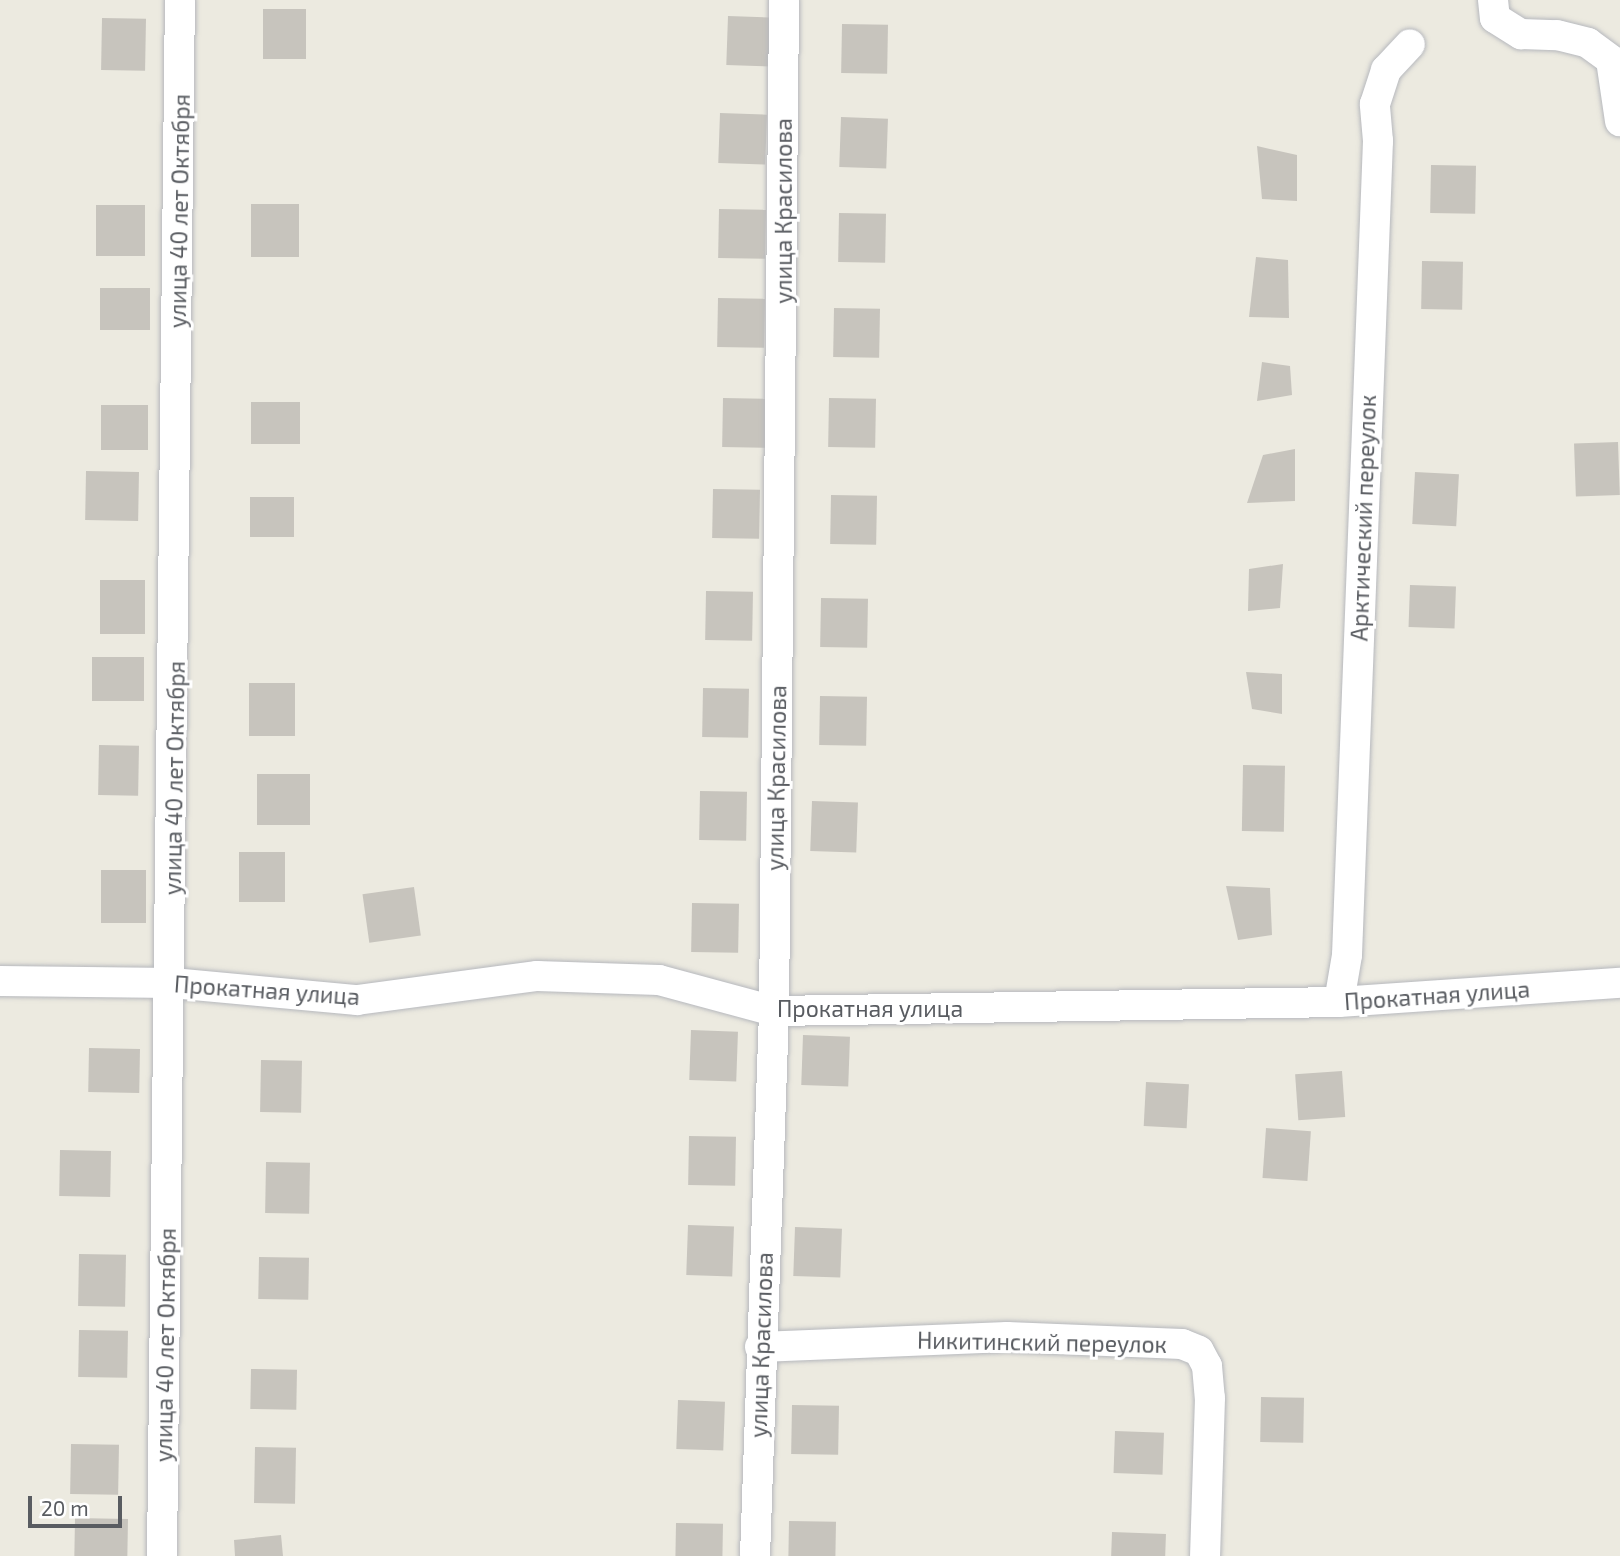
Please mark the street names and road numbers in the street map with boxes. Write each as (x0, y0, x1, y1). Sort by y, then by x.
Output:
street label: улица 40 лет Октября (163, 94, 195, 328)
street label: улица Красилова (769, 118, 797, 304)
street label: Арктический переулок (1345, 394, 1381, 642)
street label: улица 40 лет Октября (158, 661, 190, 895)
street label: улица Красилова (761, 685, 791, 871)
street label: Прокатная улица (173, 970, 361, 1010)
street label: Прокатная улица (1343, 975, 1531, 1015)
street label: Прокатная улица (777, 994, 963, 1022)
street label: улица 40 лет Октября (149, 1228, 181, 1462)
street label: улица Красилова (744, 1252, 778, 1438)
street label: Никитинский переулок (917, 1326, 1167, 1358)

